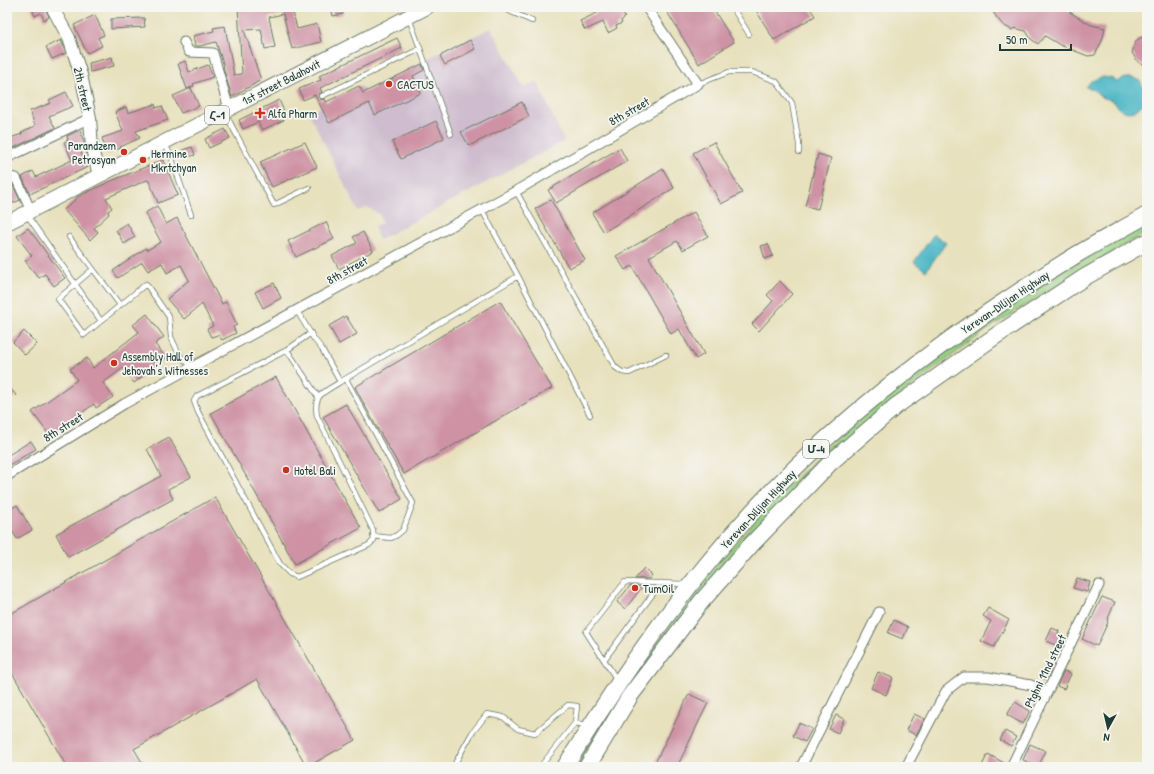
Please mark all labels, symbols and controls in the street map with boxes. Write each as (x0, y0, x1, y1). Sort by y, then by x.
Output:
scale bar (1000, 26, 1071, 52)
text: 50 m (1006, 31, 1027, 48)
street label: 1st street Balahovit (239, 55, 324, 109)
street label: 2th street (70, 65, 96, 113)
place label: CACTUS (397, 76, 434, 93)
marker: CACTUS (384, 79, 394, 89)
street label: 8th street (606, 92, 653, 129)
place label: Alfa Pharm (268, 105, 317, 122)
road number: Հ-1 (205, 106, 229, 124)
marker: Alfa Pharm (255, 108, 265, 118)
place label: Parandzem Petrosyan (68, 137, 116, 168)
place label: Hermine Mkrtchyan (151, 145, 197, 176)
marker: Parandzem Petrosyan (119, 147, 129, 157)
marker: Hermine Mkrtchyan (138, 155, 148, 165)
street label: 8th street (324, 251, 371, 288)
street label: Yerevan-Dilijan Highway (957, 266, 1053, 338)
place label: Assembly Hall of Jehovah's Witnesses (122, 348, 208, 379)
marker: Assembly Hall of Jehovah's Witnesses (109, 358, 119, 368)
street label: 8th street (40, 408, 87, 446)
road number: Մ-4 (803, 440, 829, 458)
place label: Hotel Bali (294, 462, 336, 479)
marker: Hotel Bali (281, 465, 291, 475)
street label: Yerevan-Dilijan Highway (717, 465, 799, 553)
place label: TumOil (643, 580, 675, 597)
marker: TumOil (630, 583, 640, 593)
street label: Ptghni 11nd street (1020, 631, 1071, 711)
north arrow (1088, 708, 1128, 748)
text: N (1103, 731, 1110, 745)

